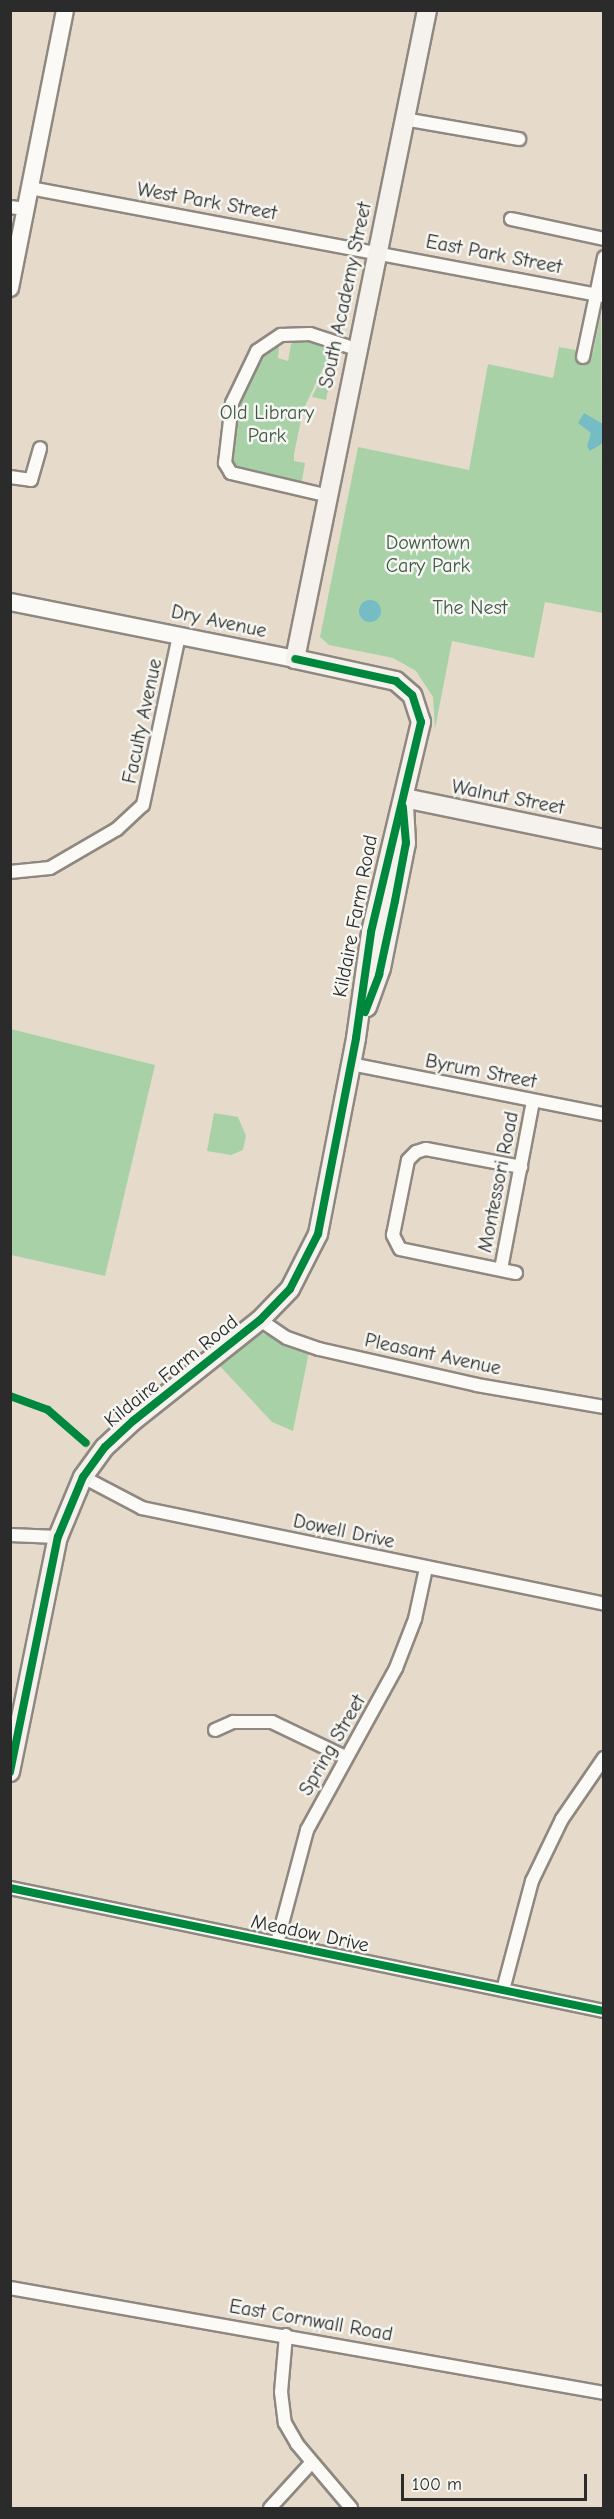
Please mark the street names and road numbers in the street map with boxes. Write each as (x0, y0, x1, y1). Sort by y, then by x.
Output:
street label: West Park Street (135, 177, 279, 225)
street label: South Academy Street (314, 200, 376, 390)
street label: East Park Street (424, 229, 564, 279)
street label: Dry Avenue (169, 599, 269, 643)
street label: Faculty Avenue (117, 656, 167, 786)
street label: Walnut Street (450, 774, 566, 820)
street label: Kildaire Farm Road (327, 833, 383, 999)
street label: Byrum Street (423, 1048, 539, 1094)
street label: Montessori Road (473, 1109, 523, 1255)
street label: Kildaire Farm Road (99, 1310, 243, 1432)
street label: Pleasant Avenue (363, 1328, 503, 1380)
street label: Dowell Drive (291, 1509, 397, 1553)
street label: Spring Street (293, 1690, 371, 1800)
street label: Meadow Drive (249, 1909, 371, 1957)
street label: East Cornwall Road (227, 2294, 395, 2346)

